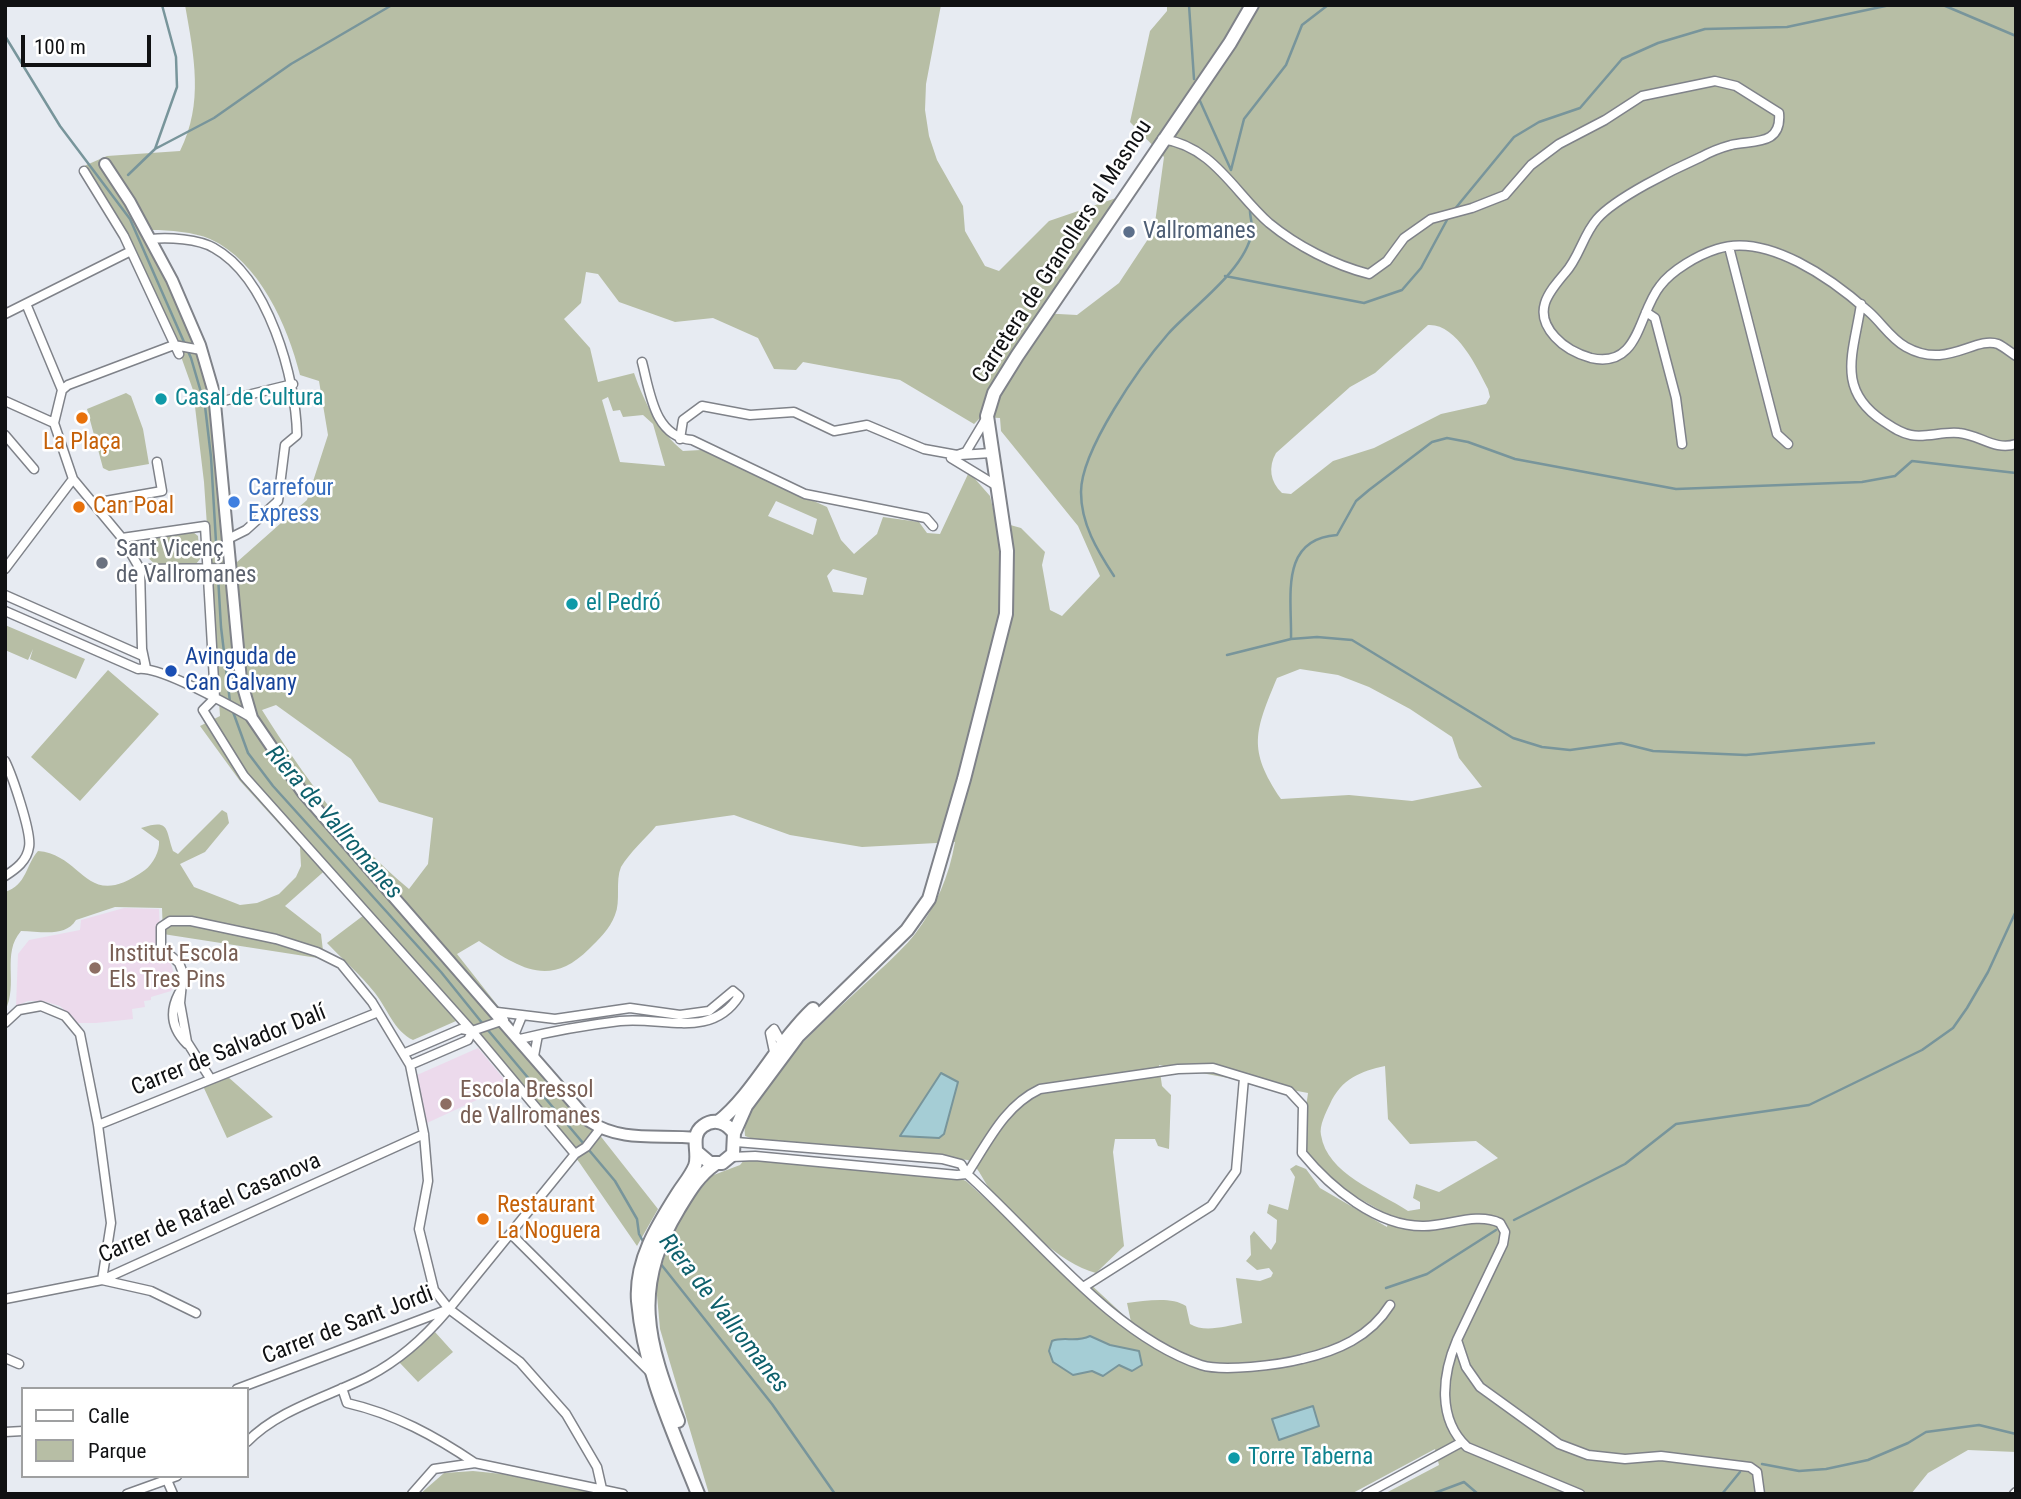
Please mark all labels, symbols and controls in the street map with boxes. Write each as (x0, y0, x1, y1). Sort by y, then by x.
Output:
scale bar (24, 21, 154, 65)
text: 100 m (34, 35, 86, 59)
street label: Carretera de Granollers al Masnou (967, 115, 1159, 389)
place label: Vallromanes (1143, 218, 1256, 246)
marker: Vallromanes (1121, 224, 1137, 240)
place label: Casal de Cultura (175, 385, 324, 413)
marker: Casal de Cultura (153, 391, 169, 407)
marker: La Plaça (74, 410, 90, 426)
place label: La Plaça (43, 429, 121, 457)
place label: Carrefour Express (248, 475, 334, 529)
place label: Can Poal (93, 493, 174, 521)
marker: Carrefour Express (226, 494, 242, 510)
marker: Can Poal (71, 499, 87, 515)
place label: Sant Vicenç de Vallromanes (116, 536, 256, 590)
marker: Sant Vicenç de Vallromanes (94, 555, 110, 571)
place label: el Pedró (586, 590, 660, 618)
marker: el Pedró (564, 596, 580, 612)
place label: Avinguda de Can Galvany (185, 644, 297, 698)
marker: Avinguda de Can Galvany (163, 663, 179, 679)
water label: Riera de Vallromanes (258, 740, 408, 906)
place label: Institut Escola Els Tres Pins (109, 941, 239, 995)
marker: Institut Escola Els Tres Pins (87, 960, 103, 976)
street label: Carrer de Salvador Dalí (128, 999, 330, 1103)
place label: Escola Bressol de Vallromanes (460, 1077, 600, 1131)
marker: Escola Bressol de Vallromanes (438, 1096, 454, 1112)
street label: Carrer de Rafael Casanova (95, 1148, 325, 1270)
place label: Restaurant La Noguera (497, 1192, 601, 1246)
marker: Restaurant La Noguera (475, 1211, 491, 1227)
water label: Riera de Vallromanes (652, 1229, 794, 1399)
street label: Carrer de Sant Jordi (259, 1281, 437, 1371)
legend (21, 1387, 248, 1478)
text: Calle (88, 1404, 129, 1428)
text: Parque (88, 1439, 146, 1463)
place label: Torre Taberna (1248, 1444, 1373, 1472)
marker: Torre Taberna (1226, 1450, 1242, 1466)

